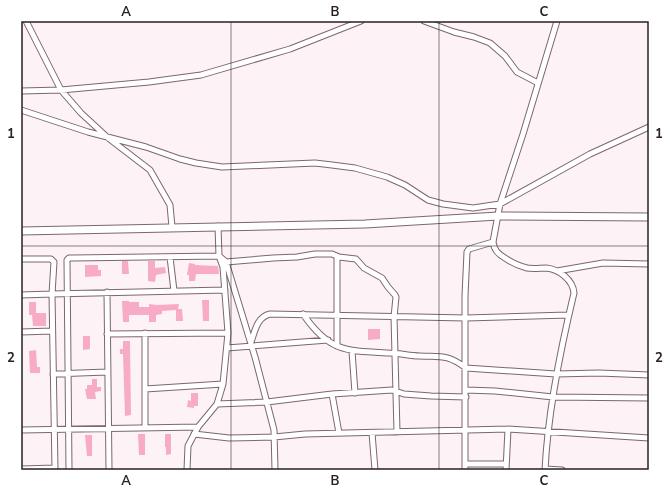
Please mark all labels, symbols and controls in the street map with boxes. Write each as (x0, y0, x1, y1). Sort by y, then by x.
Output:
text: A (121, 3, 131, 21)
text: B (331, 3, 340, 21)
text: C (540, 3, 549, 21)
text: 1 (7, 125, 15, 143)
text: 1 (655, 125, 663, 143)
text: 2 (7, 349, 15, 367)
text: 2 (655, 349, 663, 367)
text: A (121, 472, 131, 490)
text: B (331, 472, 340, 490)
text: C (540, 472, 549, 490)

